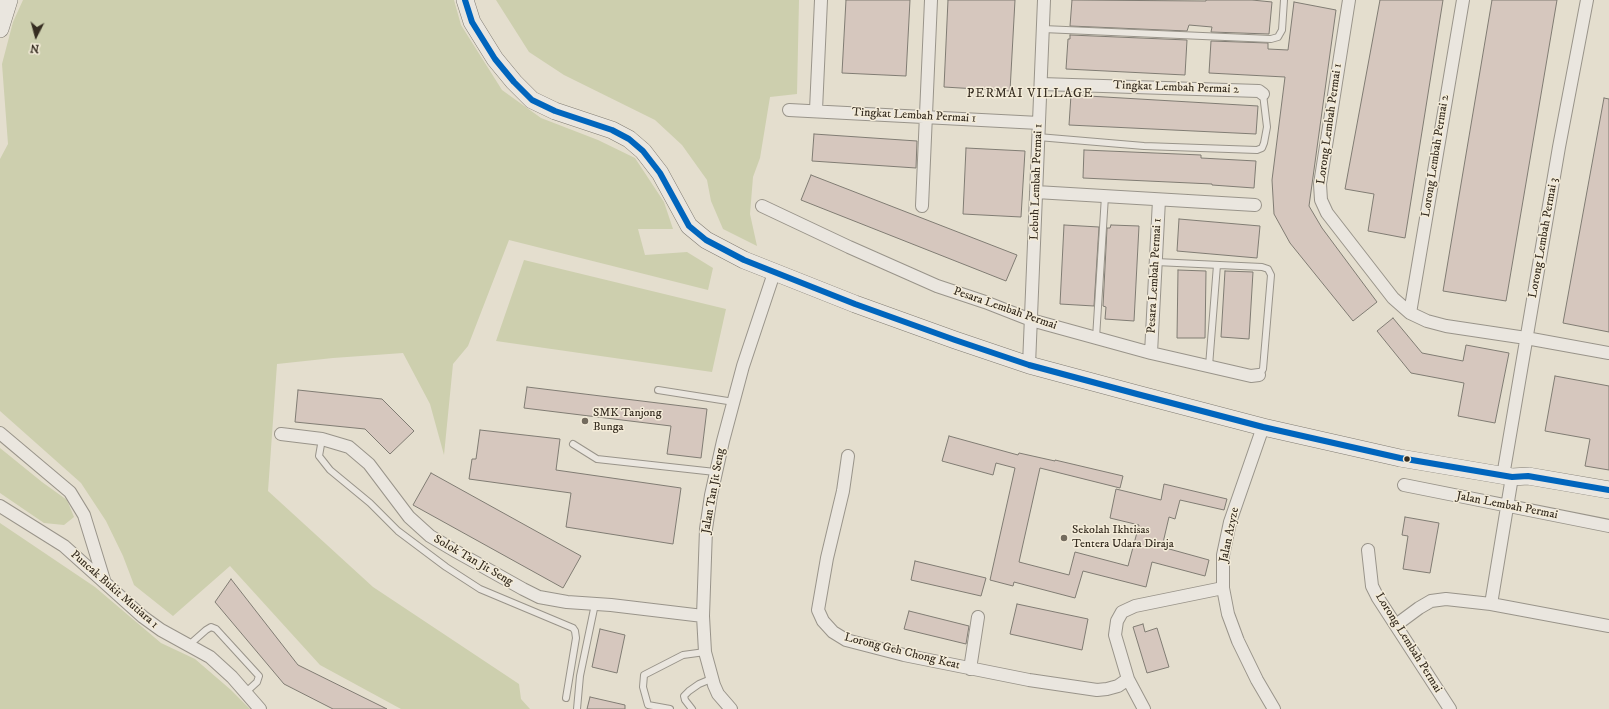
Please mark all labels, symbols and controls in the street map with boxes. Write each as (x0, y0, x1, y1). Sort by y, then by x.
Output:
north arrow (16, 16, 56, 56)
text: N (30, 41, 40, 55)
street label: Lorong Lembah Permai 1 (1314, 63, 1346, 185)
street label: Tingkat Lembah Permai 2 (1113, 79, 1239, 97)
district label: PERMAI VILLAGE (967, 86, 1093, 102)
street label: Lorong Lembah Permai 2 (1419, 94, 1453, 218)
street label: Tingkat Lembah Permai 1 (852, 106, 976, 126)
street label: Lebuh Lembah Permai 1 (1028, 124, 1046, 240)
street label: Lorong Lembah Permai 3 (1526, 177, 1562, 299)
street label: Pesara Lembah Permai 1 (1145, 218, 1165, 334)
street label: Pesara Lembah Permai (951, 285, 1059, 333)
place label: SMK Tanjong Bunga (593, 407, 661, 435)
marker: SMK Tanjong Bunga (580, 416, 590, 426)
street label: Jalan Tan Jit Seng (699, 447, 729, 535)
unlabelled marker (1402, 454, 1412, 464)
street label: Jalan Lembah Permai (1455, 489, 1559, 523)
street label: Jalan Azyze (1217, 506, 1243, 564)
place label: Sekolah Ikhtisas Tentera Udara Diraja (1072, 524, 1174, 552)
street label: Solok Tan Jit Seng (431, 532, 515, 590)
marker: Sekolah Ikhtisas Tentera Udara Diraja (1059, 533, 1069, 543)
street label: Puncak Bukit Mutiara 1 (67, 548, 161, 632)
street label: Lorong Lembah Permai (1371, 590, 1445, 696)
street label: Lorong Geh Chong Keat (843, 631, 961, 673)

